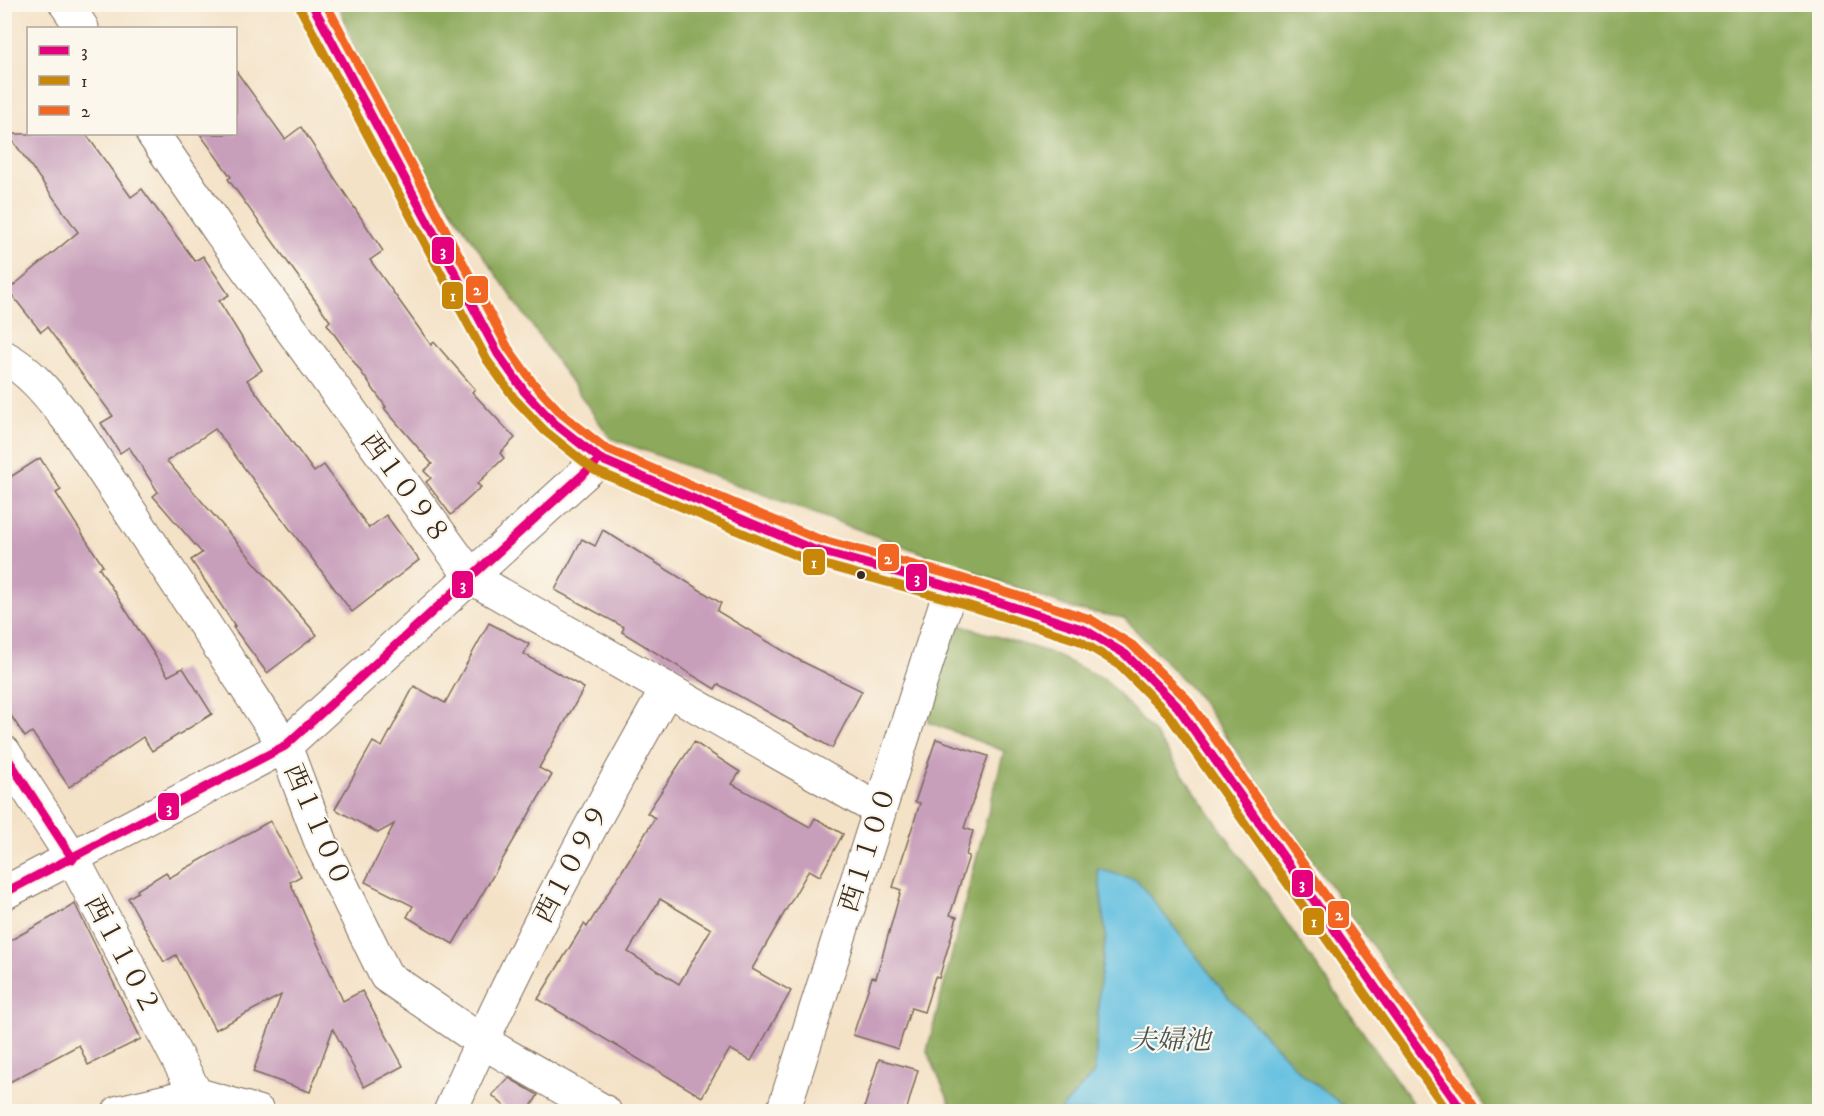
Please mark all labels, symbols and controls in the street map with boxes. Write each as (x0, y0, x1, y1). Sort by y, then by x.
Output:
legend (27, 27, 237, 135)
text: 3 (81, 41, 88, 63)
text: 1 (81, 71, 88, 93)
text: 2 (81, 101, 90, 123)
line badge: 3 (431, 236, 455, 265)
text: 3 (440, 241, 446, 261)
line badge: 2 (465, 275, 489, 304)
text: 2 (473, 280, 482, 300)
line badge: 1 (441, 281, 464, 310)
text: 1 (450, 286, 456, 306)
street label: 西１０９８ (353, 427, 456, 551)
line badge: 2 (877, 543, 900, 572)
line badge: 1 (802, 548, 826, 576)
text: 2 (884, 549, 893, 569)
text: 1 (811, 553, 817, 573)
line badge: 3 (905, 563, 928, 592)
text: 3 (914, 568, 920, 588)
unlabelled marker (855, 569, 867, 581)
line badge: 3 (451, 570, 474, 599)
text: 3 (460, 575, 466, 595)
street label: 西１１００ (276, 759, 357, 892)
street label: 西１１００ (833, 783, 904, 916)
line badge: 3 (157, 792, 180, 821)
text: 3 (166, 798, 172, 818)
street label: 西１０９９ (527, 799, 617, 929)
line badge: 3 (1291, 869, 1314, 898)
text: 3 (1299, 874, 1305, 894)
street label: 西１１０２ (77, 891, 167, 1021)
line badge: 2 (1327, 900, 1350, 929)
text: 2 (1335, 905, 1344, 925)
line badge: 1 (1302, 907, 1325, 936)
text: 1 (1311, 912, 1317, 932)
water label: 夫婦池 (1130, 1024, 1213, 1058)

